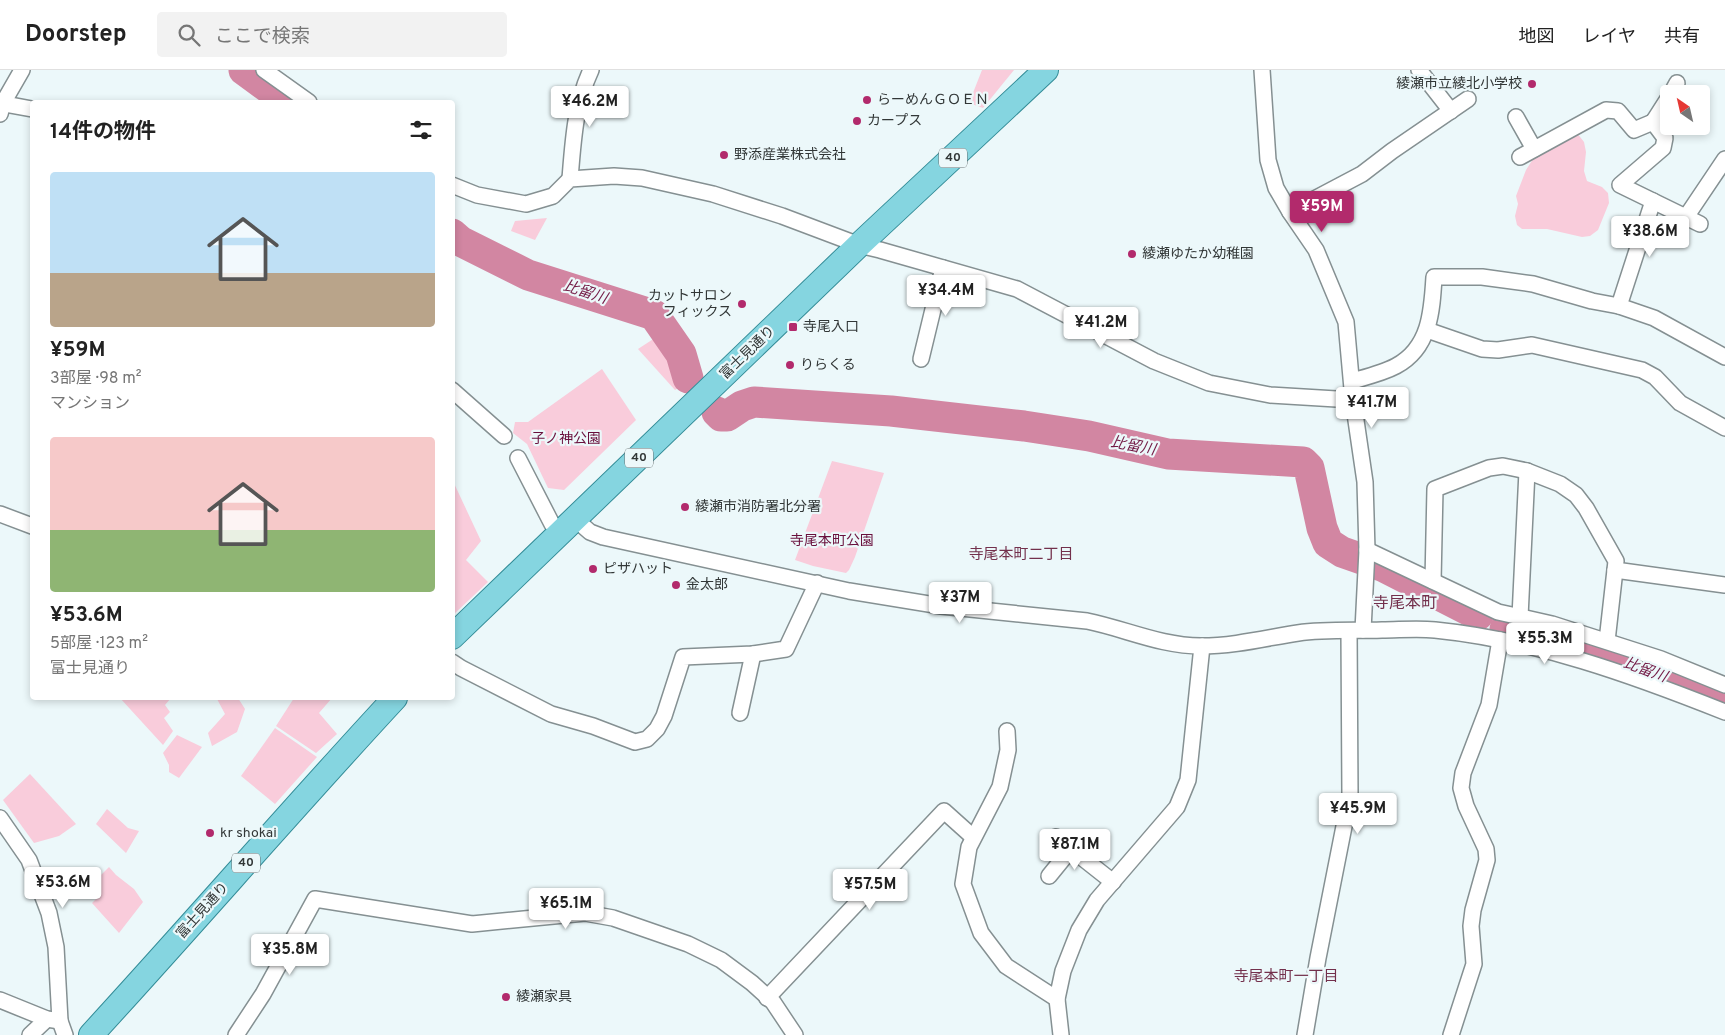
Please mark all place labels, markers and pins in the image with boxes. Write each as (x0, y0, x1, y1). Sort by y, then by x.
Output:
place label: 綾瀬市立綾北小学校 (1396, 75, 1522, 93)
marker: 綾瀬市立綾北小学校 (1526, 78, 1538, 90)
pin: ¥46.2M (549, 85, 631, 128)
place label: らーめんＧＯＥＮ (877, 92, 989, 109)
marker: らーめんＧＯＥＮ (861, 94, 873, 106)
place label: カープス (867, 113, 922, 130)
marker: カープス (851, 115, 863, 127)
place label: 野添産業株式会社 (734, 147, 846, 164)
marker: 野添産業株式会社 (718, 149, 730, 161)
pin: ¥59M (1292, 190, 1352, 233)
pin: ¥38.6M (1609, 216, 1691, 258)
place label: 綾瀬ゆたか幼稚園 (1142, 246, 1254, 263)
marker: 綾瀬ゆたか幼稚園 (1126, 248, 1138, 260)
pin: ¥34.4M (905, 274, 987, 317)
place label: カットサロン フィックス (648, 288, 732, 321)
marker: カットサロン フィックス (736, 298, 748, 310)
pin: ¥41.2M (1060, 306, 1142, 349)
place label: 寺尾入口 (803, 319, 859, 336)
marker: 寺尾入口 (787, 321, 799, 333)
place label: りらくる (800, 357, 856, 374)
marker: りらくる (784, 359, 796, 371)
pin: ¥41.7M (1331, 386, 1413, 429)
place label: 綾瀬市消防署北分署 (695, 498, 821, 516)
marker: 綾瀬市消防署北分署 (679, 501, 691, 513)
place label: ピザハット (603, 561, 673, 578)
marker: ピザハット (587, 563, 599, 575)
place label: 金太郎 (686, 577, 728, 594)
marker: 金太郎 (670, 579, 682, 591)
pin: ¥37M (930, 582, 990, 624)
pin: ¥55.3M (1504, 622, 1586, 665)
pin: ¥45.9M (1317, 792, 1399, 835)
place label: kr shokai (220, 825, 277, 842)
marker: kr shokai (204, 827, 216, 839)
pin: ¥87.1M (1034, 828, 1116, 871)
pin: ¥53.6M (22, 866, 104, 909)
pin: ¥57.5M (829, 868, 911, 911)
pin: ¥65.1M (525, 888, 607, 930)
pin: ¥35.8M (249, 934, 331, 976)
place label: 綾瀬家具 (516, 989, 572, 1006)
marker: 綾瀬家具 (500, 991, 512, 1003)

